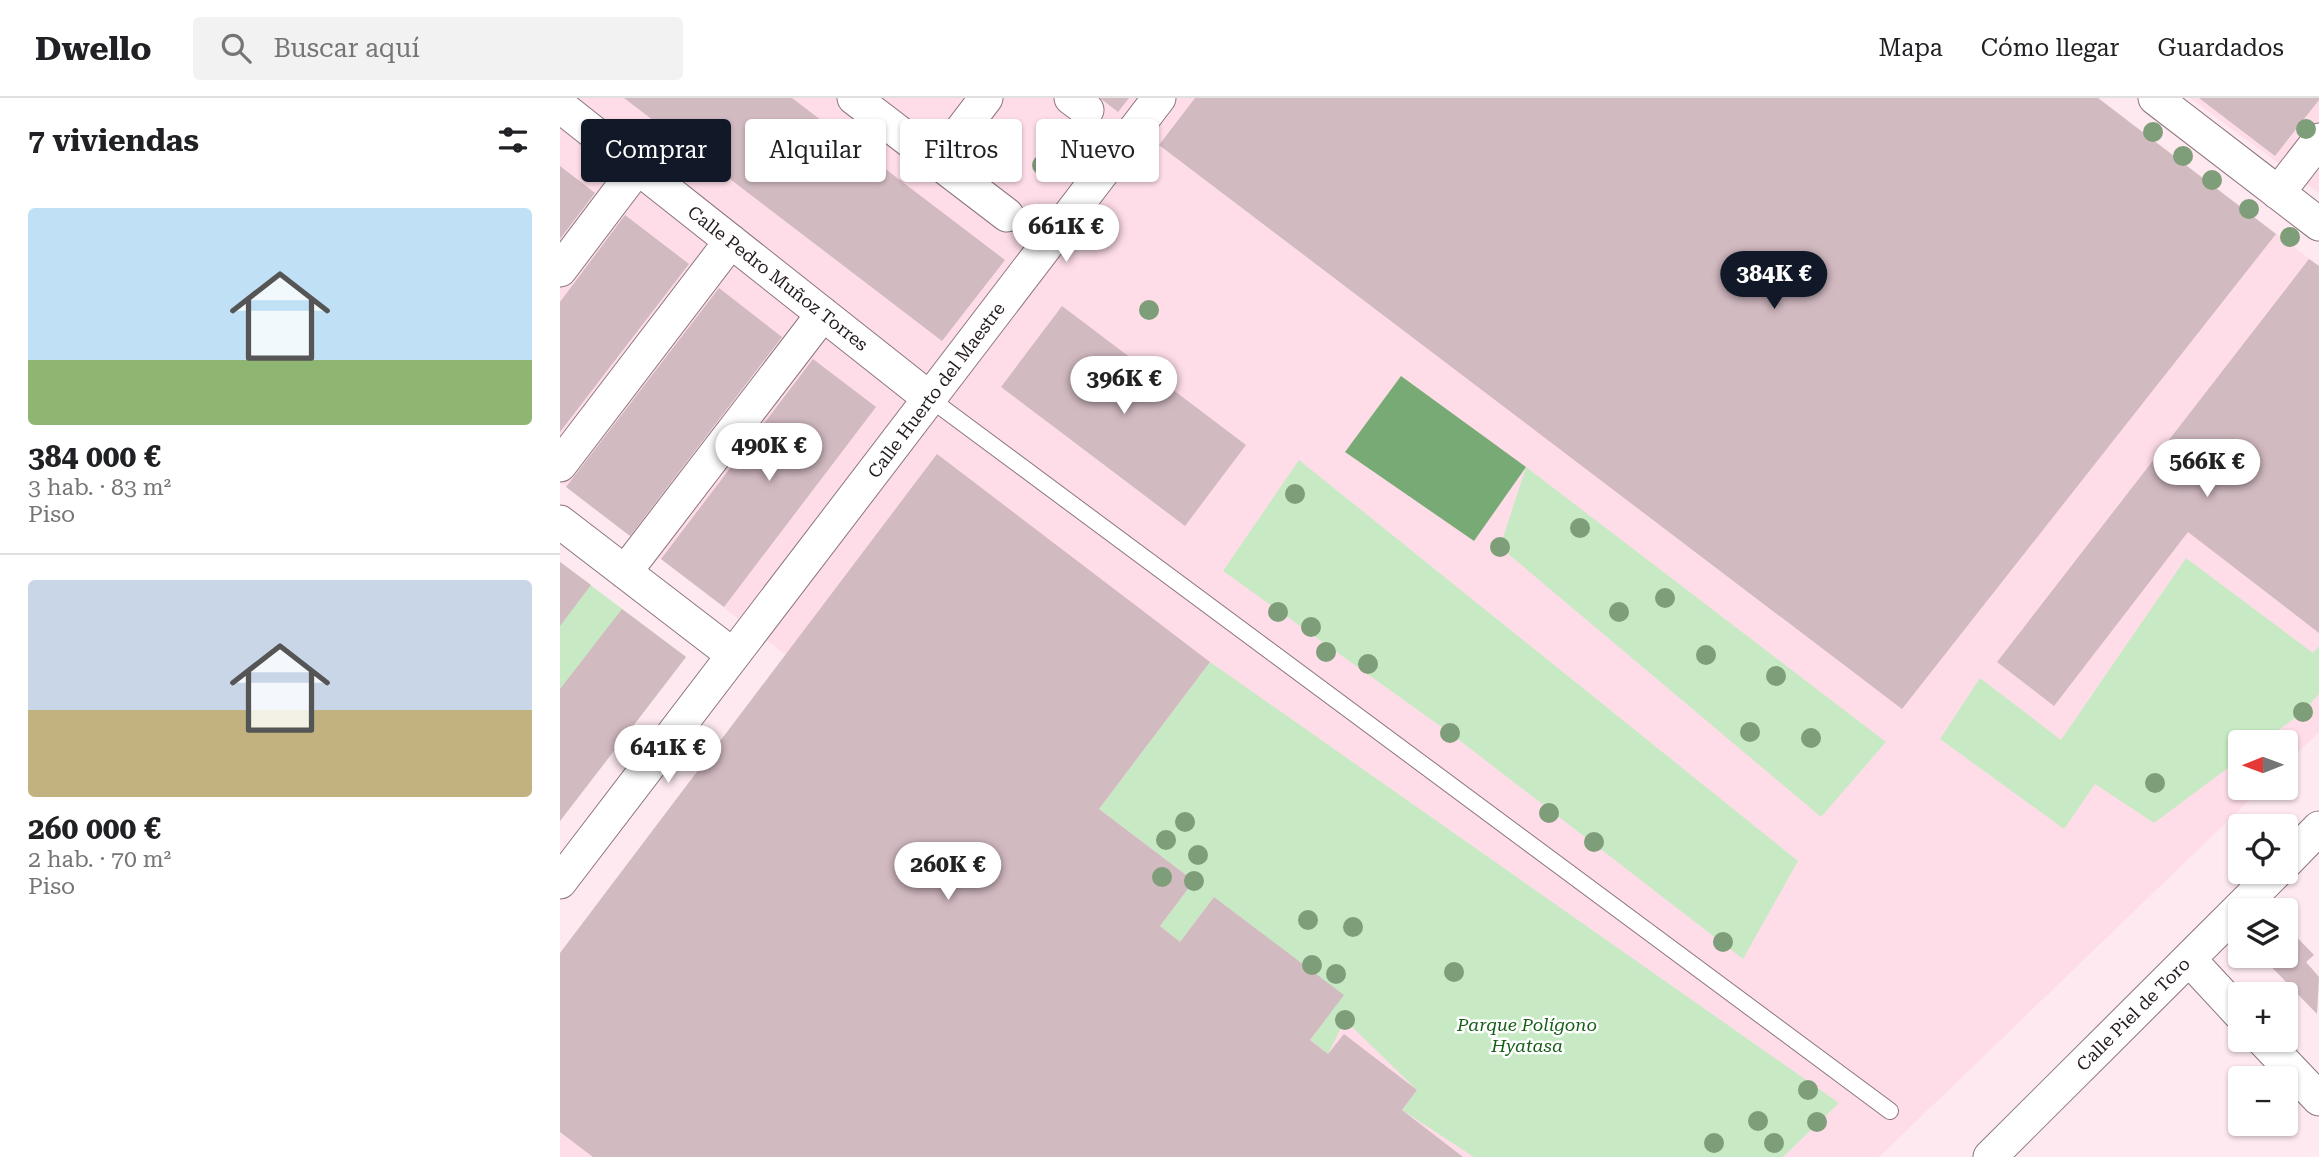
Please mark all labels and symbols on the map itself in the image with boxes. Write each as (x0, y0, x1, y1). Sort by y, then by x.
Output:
street label: Calle Pedro Muñoz Torres (684, 201, 872, 355)
pin: 661K € (1009, 204, 1123, 264)
pin: 384K € (1717, 252, 1831, 311)
street label: Calle Huerto del Maestre (863, 298, 1009, 482)
pin: 396K € (1067, 356, 1181, 416)
pin: 490K € (712, 424, 826, 483)
pin: 566K € (2150, 440, 2264, 499)
pin: 641K € (611, 726, 725, 785)
north arrow (2228, 730, 2298, 800)
pin: 260K € (891, 842, 1005, 902)
street label: Calle Piel de Toro (2072, 953, 2194, 1075)
park label: Parque Polígono Hyatasa (1456, 1014, 1597, 1056)

